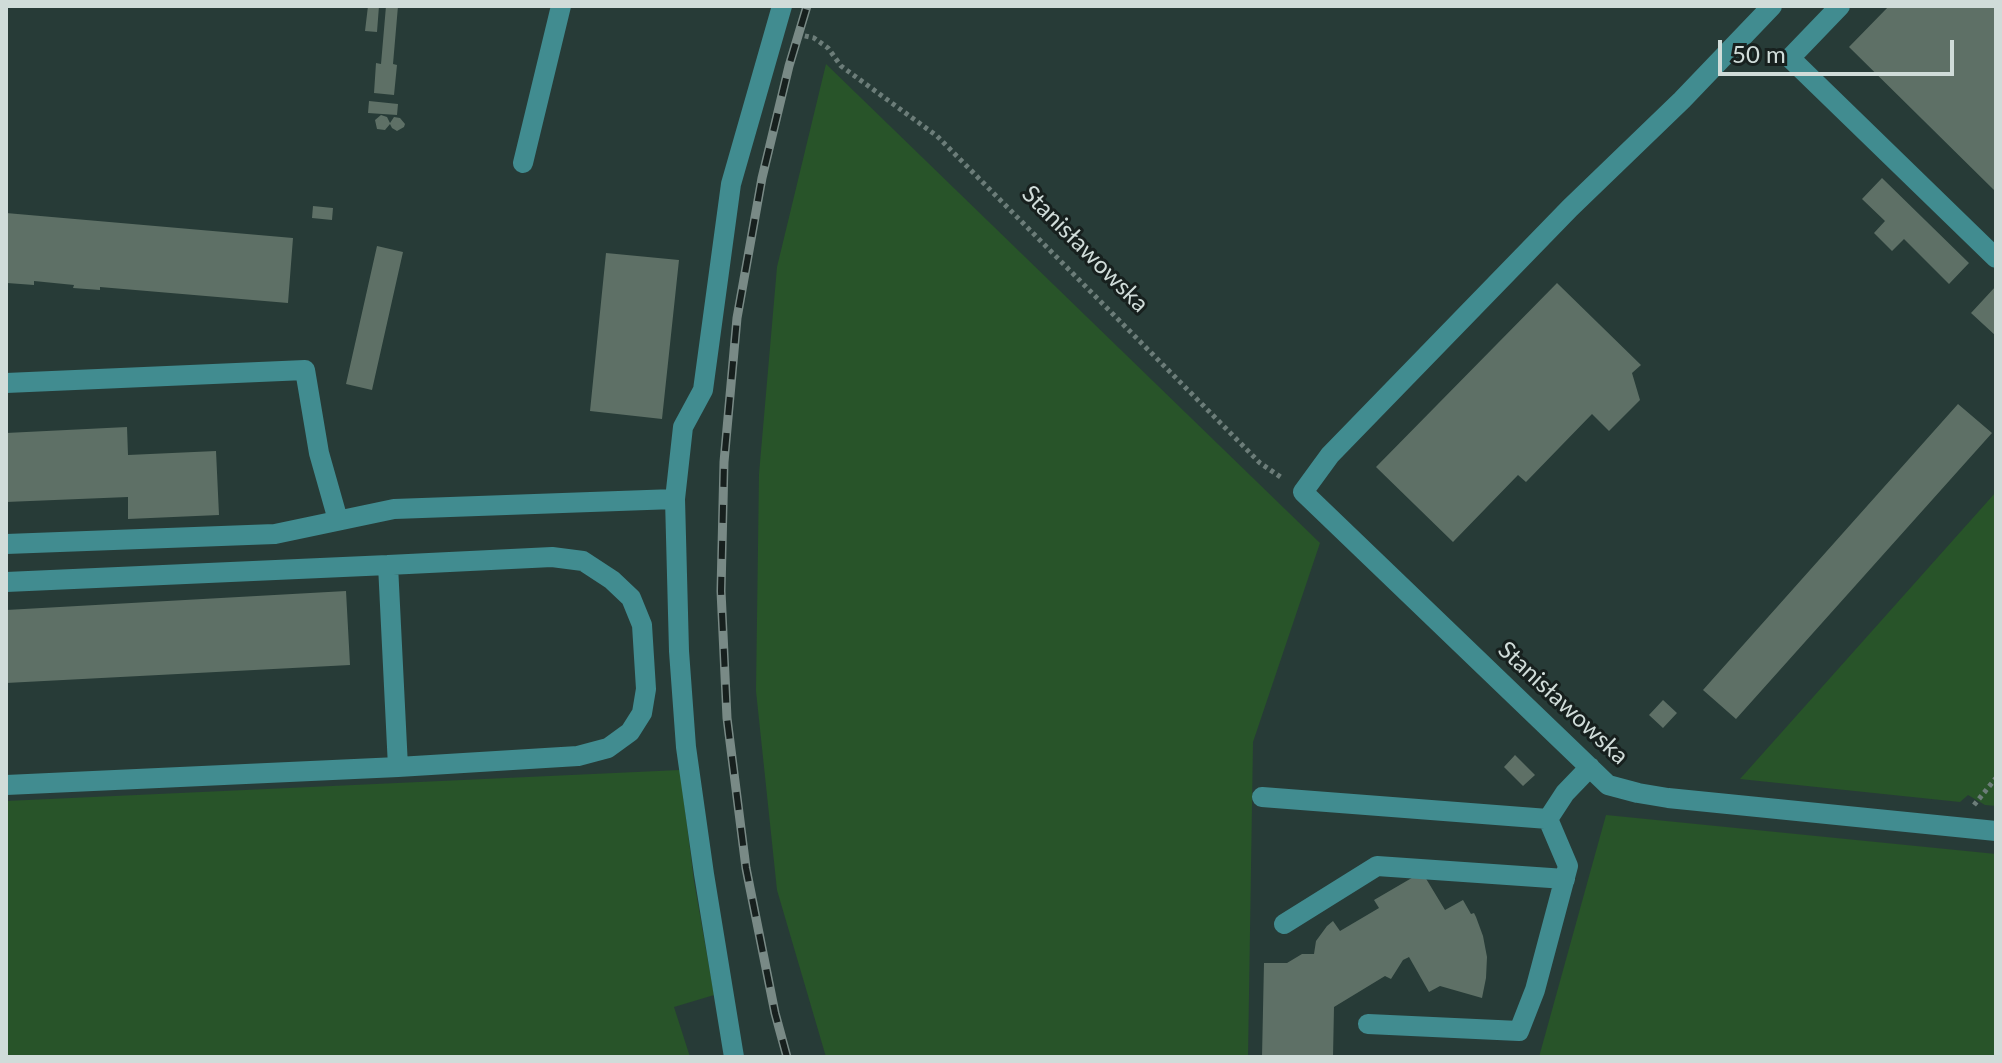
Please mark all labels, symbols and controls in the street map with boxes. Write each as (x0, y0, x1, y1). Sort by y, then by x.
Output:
scale bar (1722, 24, 1958, 74)
text: 50 m (1732, 39, 1786, 68)
street label: Stanisławowska (1016, 180, 1154, 318)
street label: Stanisławowska (1492, 635, 1634, 771)

